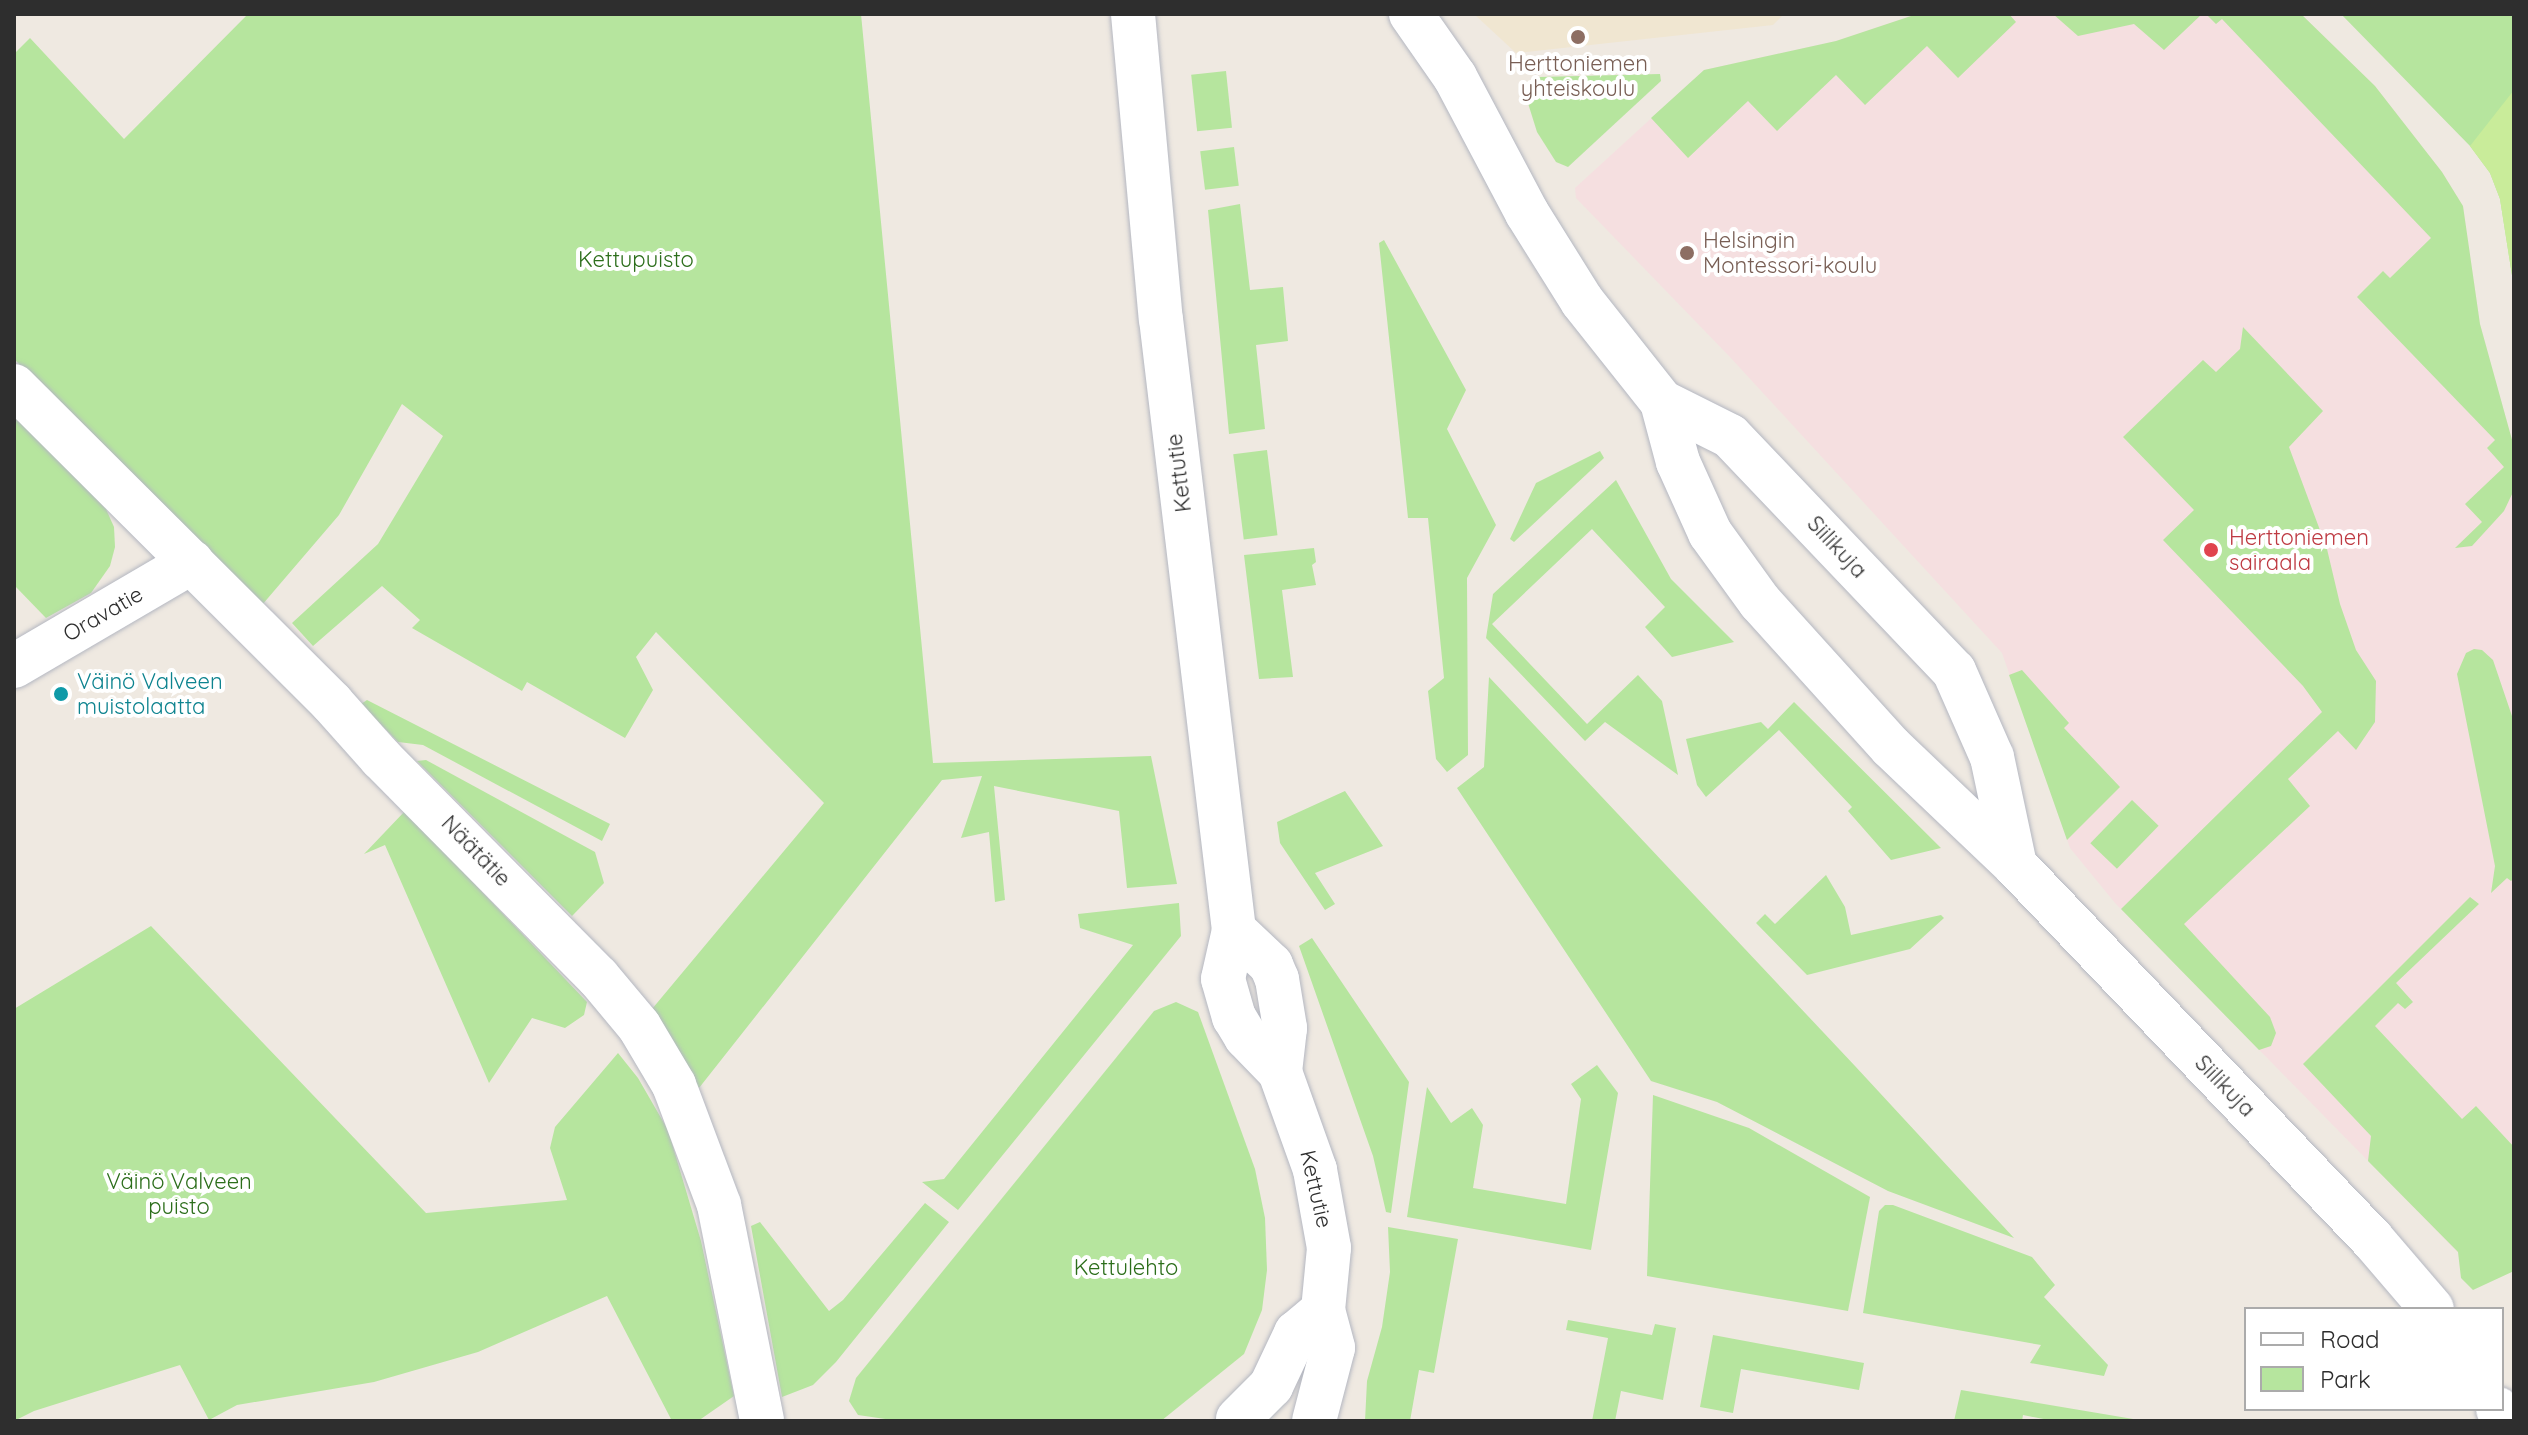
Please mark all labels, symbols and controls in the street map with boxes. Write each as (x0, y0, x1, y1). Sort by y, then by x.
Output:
marker: Herttoniemen yhteiskoulu (1569, 28, 1587, 46)
place label: Herttoniemen yhteiskoulu (1508, 50, 1648, 102)
place label: Helsingin Montessori-koulu (1703, 227, 1877, 278)
marker: Helsingin Montessori-koulu (1678, 244, 1696, 262)
park label: Kettupuisto (578, 247, 694, 273)
street label: Kettutie (1161, 432, 1197, 514)
street label: Siilikuja (1802, 511, 1872, 583)
place label: Herttoniemen sairaala (2229, 524, 2369, 576)
marker: Herttoniemen sairaala (2200, 539, 2222, 561)
street label: Oravatie (58, 581, 148, 647)
place label: Väinö Valveen muistolaatta (77, 668, 223, 720)
marker: Väinö Valveen muistolaatta (52, 685, 70, 703)
street label: Näätätie (436, 810, 516, 892)
street label: Siilikuja (2189, 1050, 2261, 1122)
street label: Kettutie (1294, 1148, 1338, 1230)
park label: Väinö Valveen puisto (106, 1168, 252, 1220)
park label: Kettulehto (1074, 1255, 1178, 1281)
legend (2244, 1307, 2504, 1411)
text: Road (2320, 1324, 2380, 1354)
text: Park (2320, 1364, 2371, 1394)

